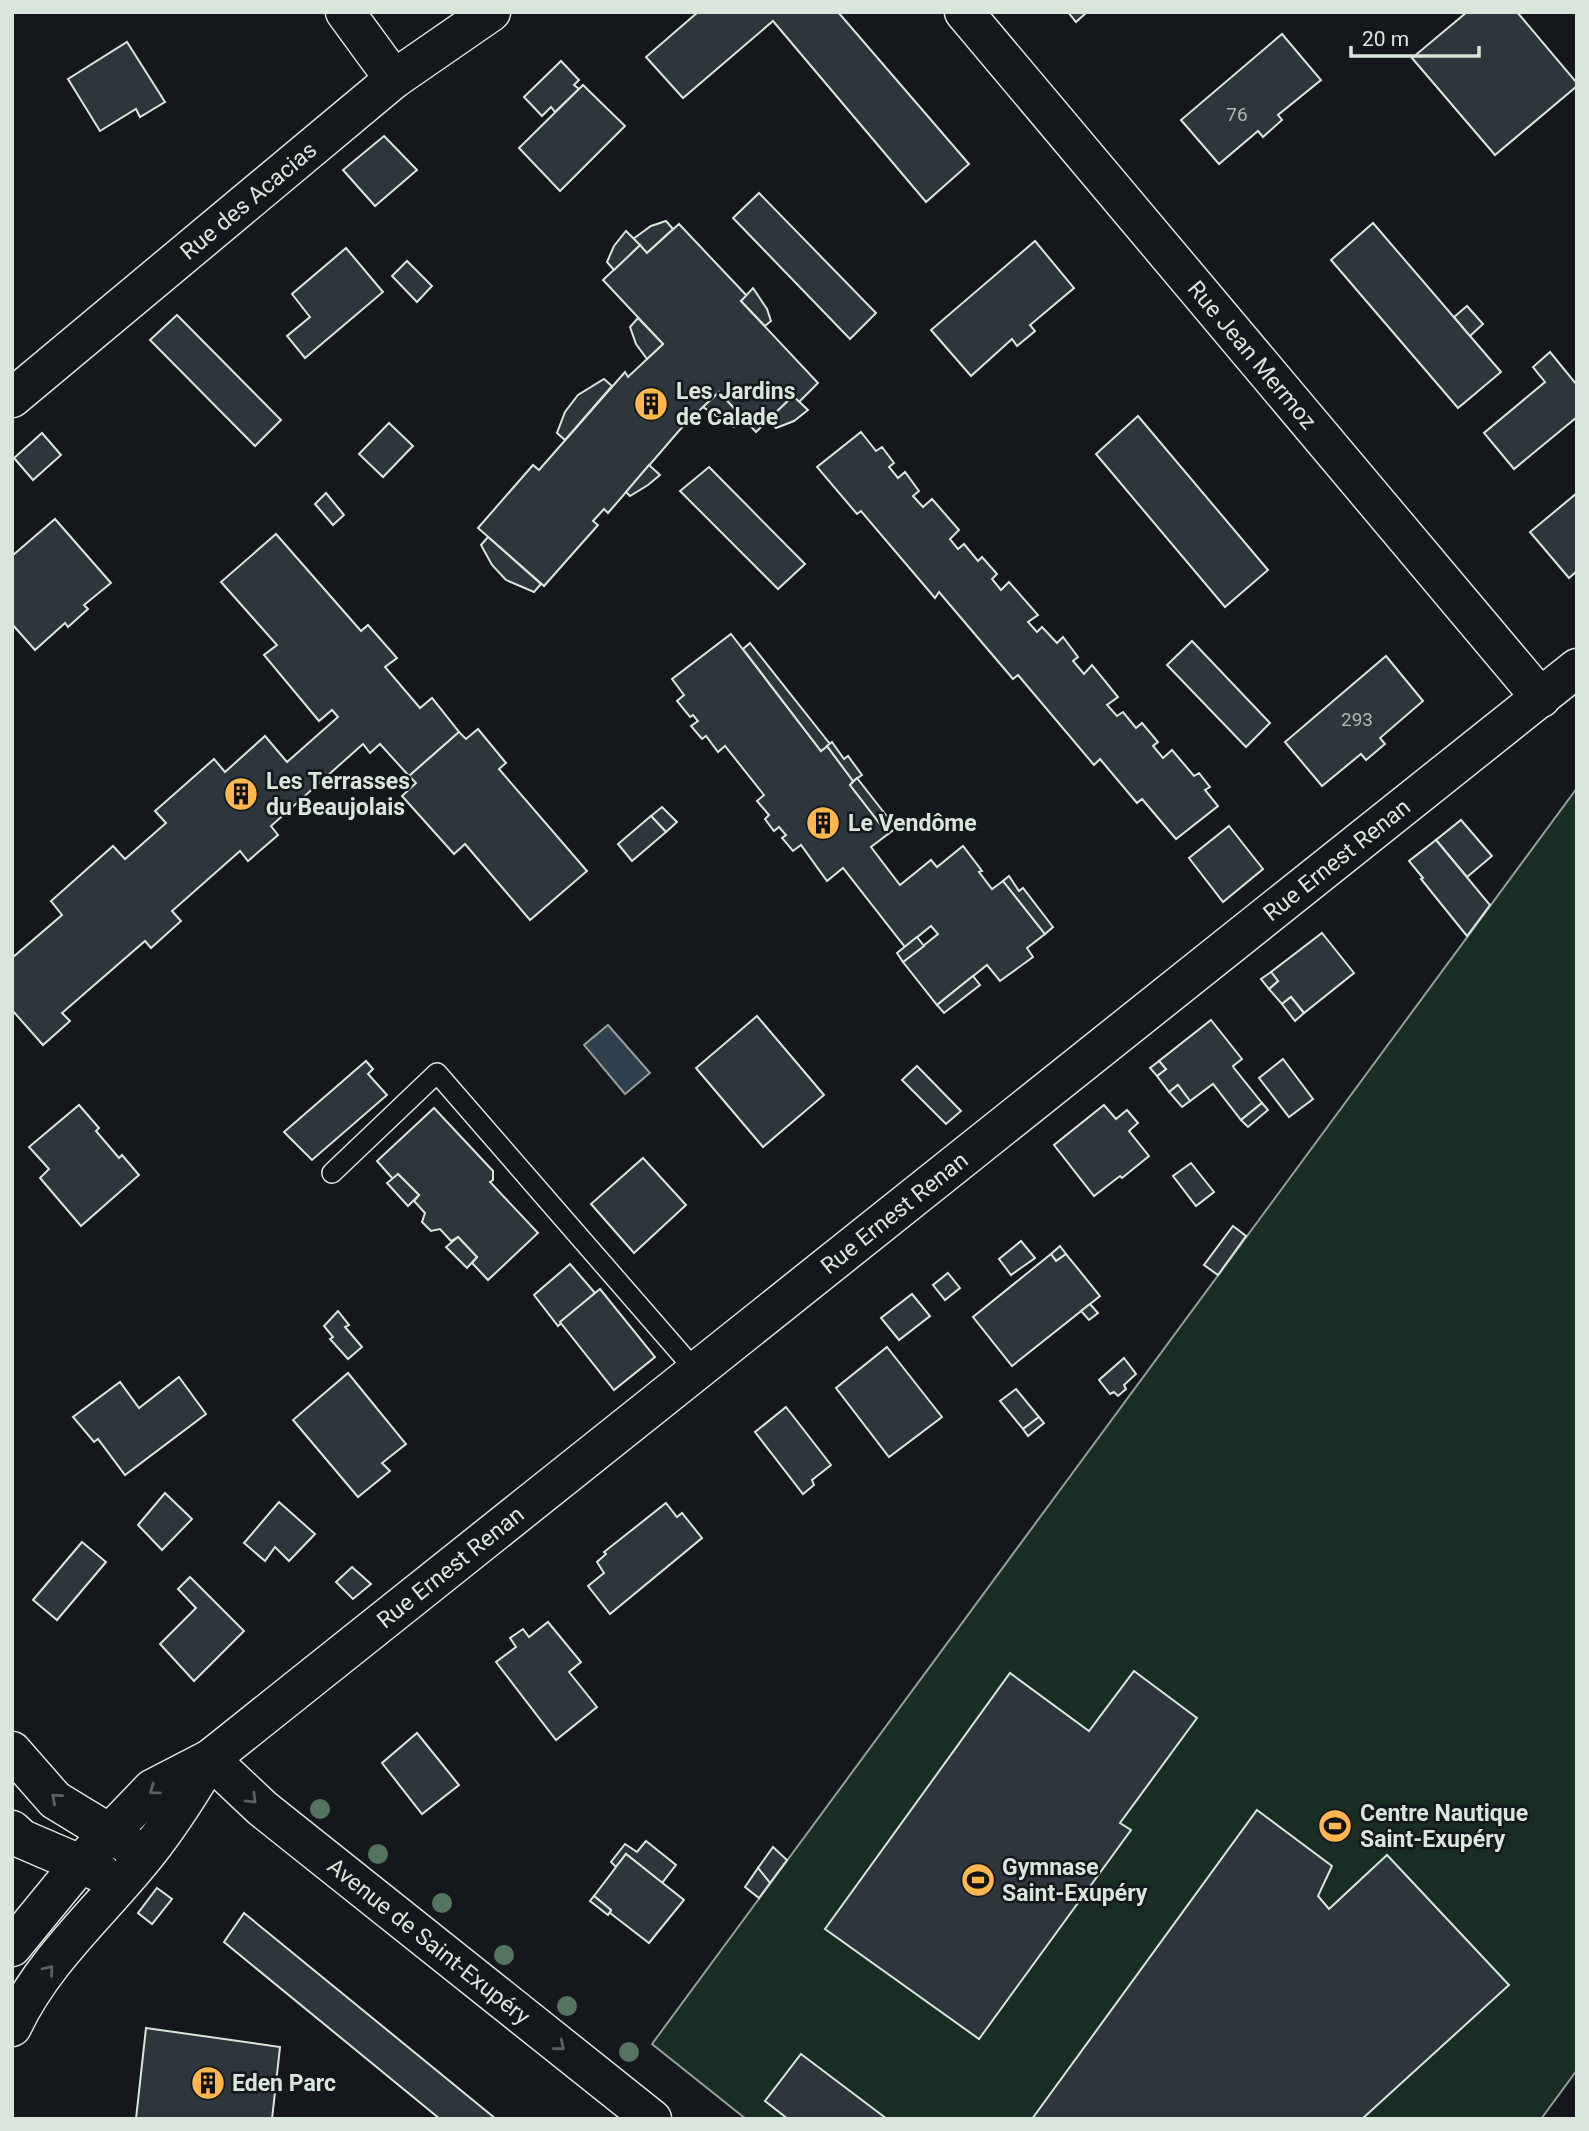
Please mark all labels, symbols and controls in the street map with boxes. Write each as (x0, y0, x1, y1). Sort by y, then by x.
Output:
scale bar (1351, 14, 1479, 58)
text: 20 m (1362, 27, 1409, 51)
house number: 76 (1226, 103, 1248, 126)
street label: Rue des Acacias (175, 136, 322, 265)
street label: Rue Jean Mermoz (1182, 275, 1322, 434)
place label: Les Jardins de Calade (676, 378, 796, 431)
building icon: Les Jardins de Calade (632, 385, 670, 423)
house number: 293 (1341, 708, 1373, 731)
place label: Les Terrasses du Beaujolais (266, 768, 410, 821)
building icon: Les Terrasses du Beaujolais (222, 775, 260, 813)
street label: Rue Ernest Renan (1258, 793, 1415, 927)
building icon: Le Vendôme (804, 804, 842, 842)
place label: Le Vendôme (848, 810, 977, 837)
street label: Rue Ernest Renan (815, 1146, 973, 1280)
street label: Rue Ernest Renan (372, 1501, 529, 1634)
one-way arrow (150, 1782, 162, 1794)
one-way arrow (244, 1790, 257, 1803)
one-way arrow (51, 1794, 64, 1806)
place label: Centre Nautique Saint-Exupéry (1360, 1800, 1528, 1853)
sports icon: Centre Nautique Saint-Exupéry (1316, 1807, 1354, 1845)
street label: Avenue de Saint-Exupéry (322, 1852, 536, 2030)
place label: Gymnase Saint-Exupéry (1002, 1854, 1148, 1907)
sports icon: Gymnase Saint-Exupéry (959, 1861, 997, 1899)
one-way arrow (40, 1965, 53, 1977)
one-way arrow (553, 2037, 565, 2050)
building icon: Eden Parc (189, 2064, 227, 2102)
place label: Eden Parc (232, 2070, 336, 2097)

